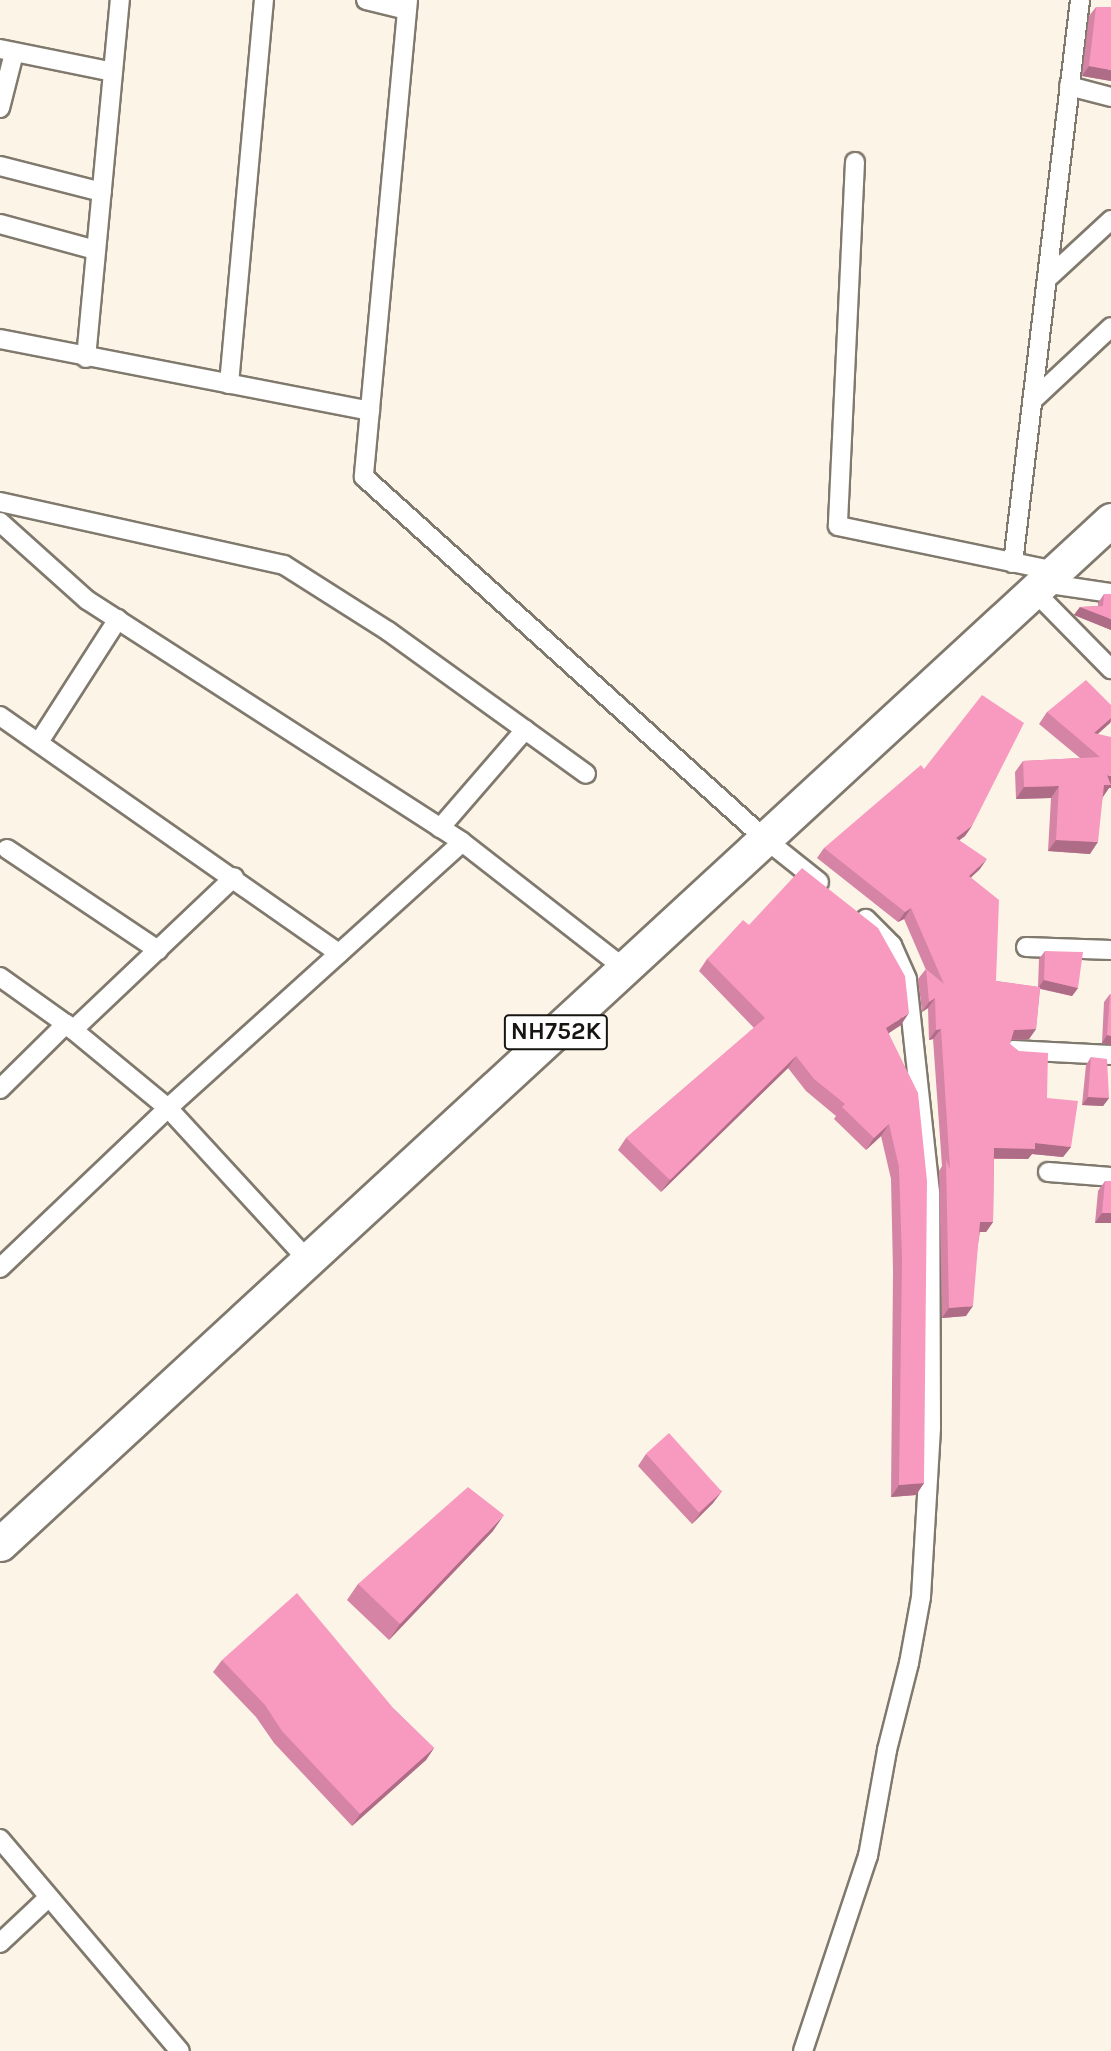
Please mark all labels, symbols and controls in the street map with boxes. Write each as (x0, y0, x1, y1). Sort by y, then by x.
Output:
road number: NH752K (504, 1012, 608, 1052)

